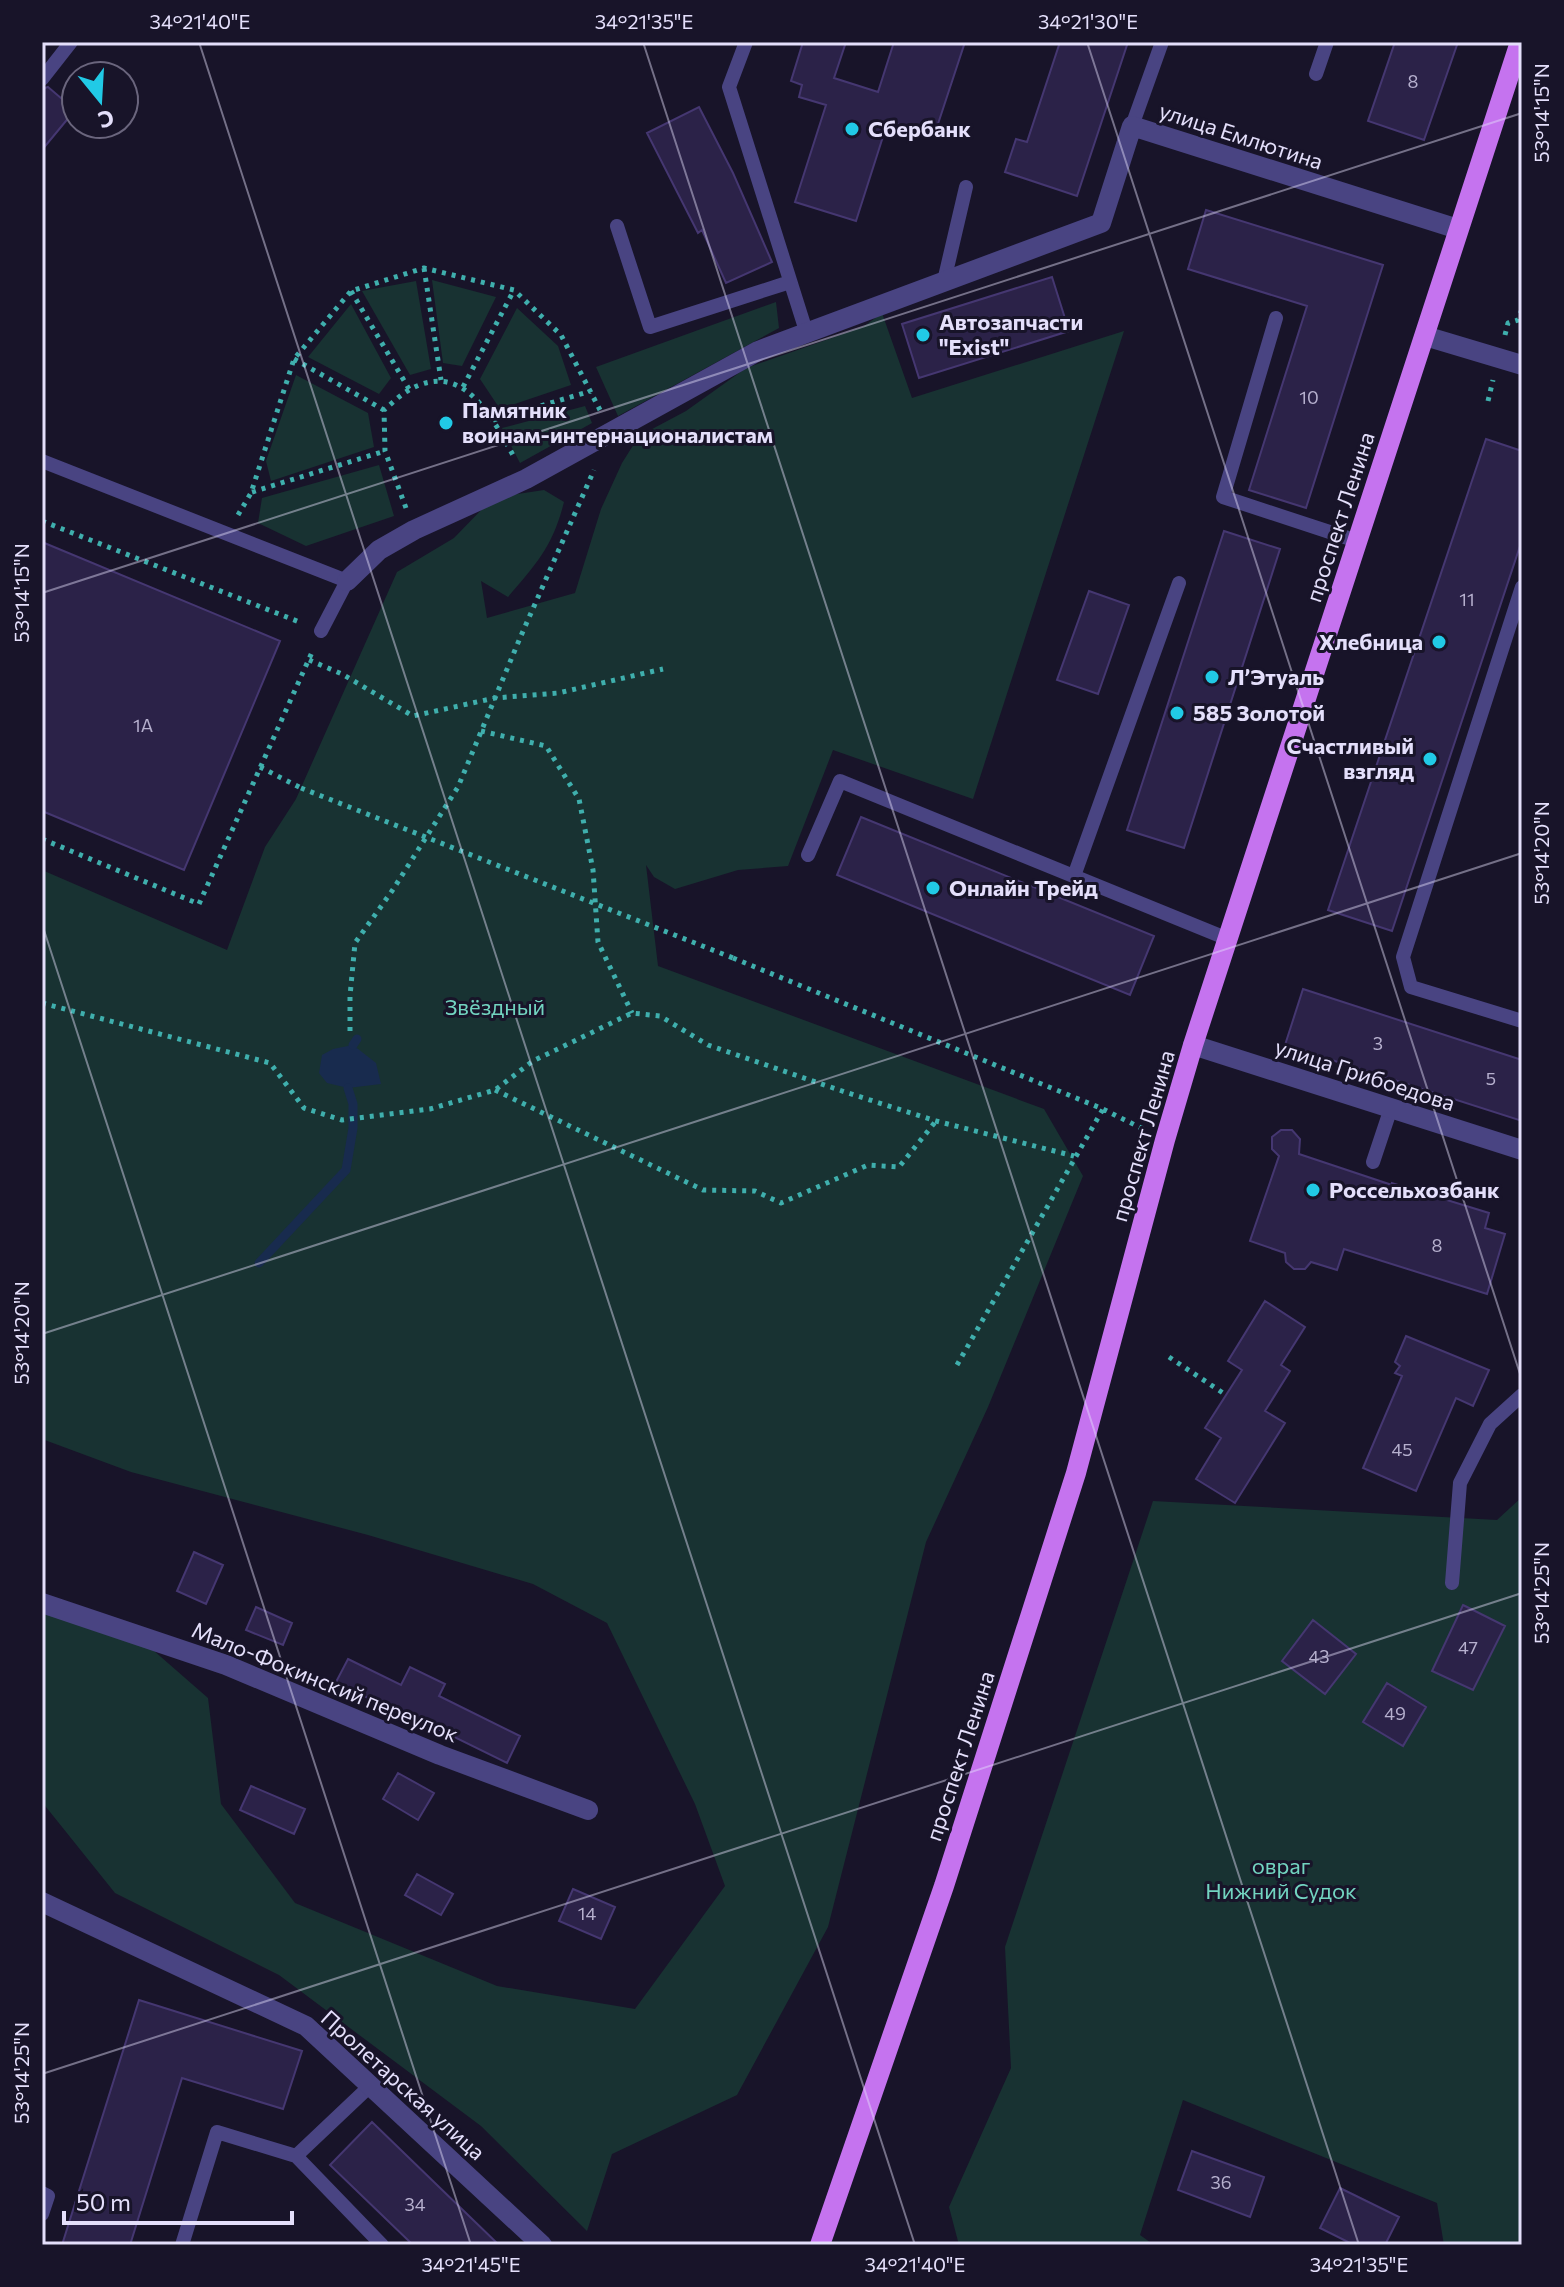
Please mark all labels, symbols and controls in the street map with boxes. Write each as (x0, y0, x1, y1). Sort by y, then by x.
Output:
text: 34°21'40"E (150, 9, 250, 33)
text: 34°21'35"E (595, 9, 693, 33)
text: 34°21'30"E (1038, 9, 1138, 33)
north arrow (60, 60, 140, 140)
text: 53°14'15"N (1529, 63, 1553, 163)
house number: 8 (1408, 70, 1419, 92)
street label: улица Емлютина (1156, 96, 1326, 175)
text: С (95, 104, 118, 135)
place label: Сбербанк (868, 115, 971, 142)
marker: Сбербанк (843, 120, 861, 138)
place label: Автозапчасти "Exist" (939, 308, 1083, 360)
marker: Автозапчасти "Exist" (914, 326, 932, 344)
house number: 10 (1299, 386, 1319, 408)
place label: Памятник воинам-интернационалистам (462, 396, 773, 448)
marker: Памятник воинам-интернационалистам (437, 414, 455, 432)
street label: проспект Ленина (1299, 428, 1380, 605)
text: 53°14'15"N (9, 543, 33, 643)
house number: 11 (1459, 588, 1475, 610)
place label: Хлебница (1319, 628, 1423, 655)
marker: Хлебница (1430, 633, 1448, 651)
place label: Л’Этуаль (1228, 663, 1324, 690)
marker: Л’Этуаль (1203, 668, 1221, 686)
place label: 585 Золотой (1193, 699, 1325, 726)
marker: 585 Золотой (1168, 704, 1186, 722)
house number: 1А (133, 714, 153, 736)
place label: Счастливый взгляд (1287, 732, 1414, 784)
marker: Счастливый взгляд (1421, 750, 1439, 768)
text: 53°14'20"N (1529, 801, 1553, 905)
place label: Онлайн Трейд (949, 874, 1098, 901)
marker: Онлайн Трейд (924, 879, 942, 897)
park label: Звёздный (445, 993, 545, 1020)
house number: 3 (1373, 1032, 1383, 1054)
street label: улица Грибоедова (1272, 1033, 1459, 1116)
street label: проспект Ленина (1105, 1047, 1180, 1225)
house number: 5 (1486, 1067, 1496, 1089)
place label: Россельхозбанк (1329, 1176, 1500, 1203)
marker: Россельхозбанк (1304, 1181, 1322, 1199)
house number: 8 (1432, 1234, 1443, 1256)
text: 53°14'20"N (9, 1281, 33, 1385)
house number: 45 (1391, 1438, 1413, 1460)
text: 53°14'25"N (1529, 1542, 1553, 1644)
street label: Мало-Фокинский переулок (188, 1616, 463, 1748)
house number: 47 (1458, 1636, 1478, 1658)
house number: 43 (1308, 1645, 1330, 1667)
street label: проспект Ленина (919, 1667, 1000, 1844)
house number: 49 (1384, 1702, 1406, 1724)
park label: овраг Нижний Судок (1205, 1852, 1357, 1904)
house number: 14 (578, 1902, 596, 1924)
street label: Пролетарская улица (316, 2004, 491, 2165)
text: 53°14'25"N (9, 2022, 33, 2124)
house number: 36 (1210, 2171, 1232, 2193)
scale bar (64, 2175, 292, 2225)
text: 50 m (76, 2187, 131, 2216)
house number: 34 (404, 2193, 426, 2215)
text: 34°21'45"E (421, 2252, 521, 2276)
text: 34°21'40"E (865, 2252, 965, 2276)
text: 34°21'35"E (1310, 2252, 1408, 2276)

